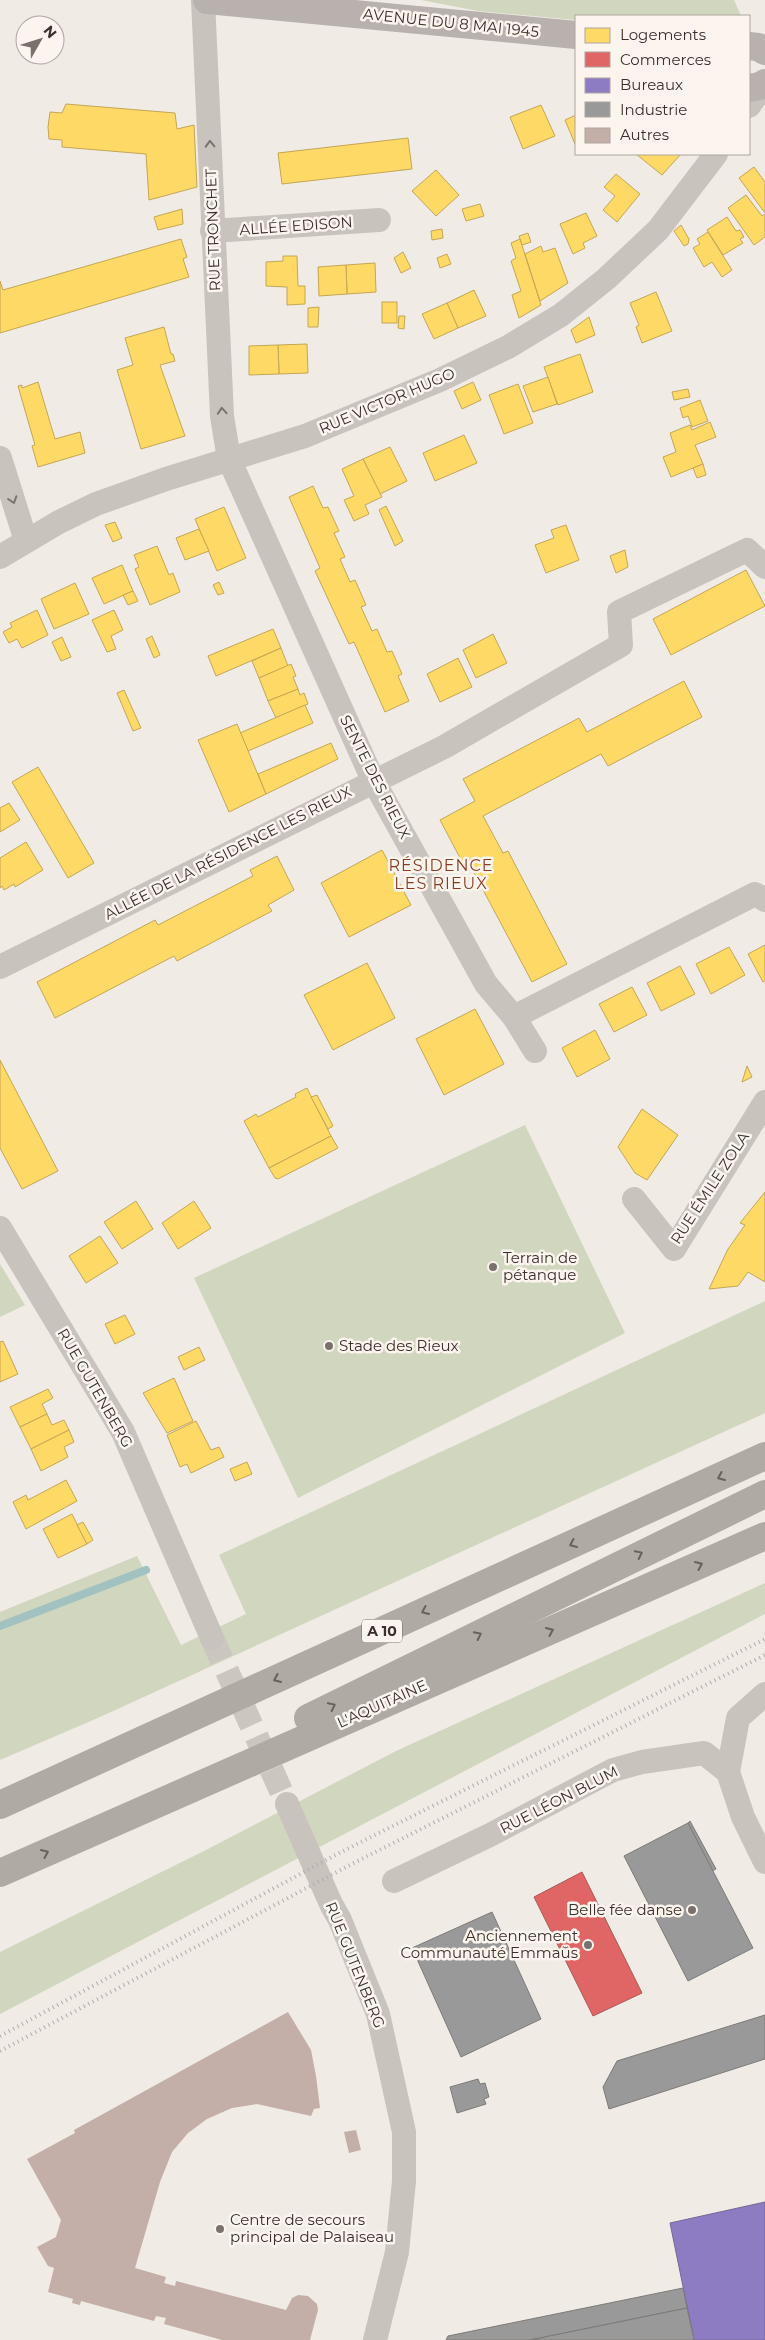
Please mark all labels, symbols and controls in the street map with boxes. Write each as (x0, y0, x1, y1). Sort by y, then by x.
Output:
street label: AVENUE DU 8 MAI 1945 (362, 4, 540, 41)
north arrow (15, 15, 65, 65)
legend (575, 15, 750, 155)
text: N (40, 22, 61, 42)
text: Logements (620, 25, 706, 44)
text: Commerces (620, 50, 711, 69)
text: Bureaux (620, 75, 683, 94)
text: Industrie (620, 100, 687, 119)
text: Autres (620, 125, 669, 144)
one-way arrow (204, 140, 215, 148)
street label: RUE TRONCHET (201, 168, 224, 292)
street label: ALLÉE EDISON (239, 212, 353, 239)
street label: RUE VICTOR HUGO (316, 363, 458, 438)
one-way arrow (216, 407, 227, 415)
one-way arrow (7, 495, 17, 504)
street label: SENTE DES RIEUX (336, 712, 415, 842)
street label: ALLÉE DE LA RÉSIDENCE LES RIEUX (101, 782, 355, 923)
district label: RÉSIDENCE LES RIEUX (389, 856, 493, 893)
street label: RUE ÉMILE ZOLA (666, 1128, 753, 1248)
place label: Terrain de pétanque (503, 1248, 577, 1284)
marker: Terrain de pétanque (487, 1261, 499, 1273)
street label: RUE GUTENBERG (54, 1325, 137, 1451)
place label: Stade des Rieux (339, 1336, 459, 1355)
marker: Stade des Rieux (323, 1340, 335, 1352)
one-way arrow (717, 1470, 726, 1481)
one-way arrow (569, 1538, 578, 1548)
one-way arrow (634, 1550, 643, 1560)
one-way arrow (694, 1561, 703, 1572)
one-way arrow (421, 1605, 430, 1616)
road number: A 10 (362, 1620, 402, 1642)
one-way arrow (545, 1626, 554, 1637)
one-way arrow (473, 1630, 482, 1641)
one-way arrow (273, 1672, 282, 1683)
street label: L'AQUITAINE (334, 1675, 430, 1732)
one-way arrow (327, 1702, 336, 1712)
street label: RUE LÉON BLUM (496, 1761, 621, 1838)
one-way arrow (40, 1849, 49, 1860)
street label: RUE GUTENBERG (321, 1899, 389, 2031)
place label: Belle fée danse (568, 1900, 682, 1919)
marker: Belle fée danse (686, 1904, 698, 1916)
place label: Anciennement Communauté Emmaüs (400, 1926, 578, 1962)
marker: Anciennement Communauté Emmaüs (582, 1939, 594, 1951)
place label: Centre de secours principal de Palaiseau (230, 2210, 394, 2246)
marker: Centre de secours principal de Palaiseau (214, 2223, 226, 2235)

